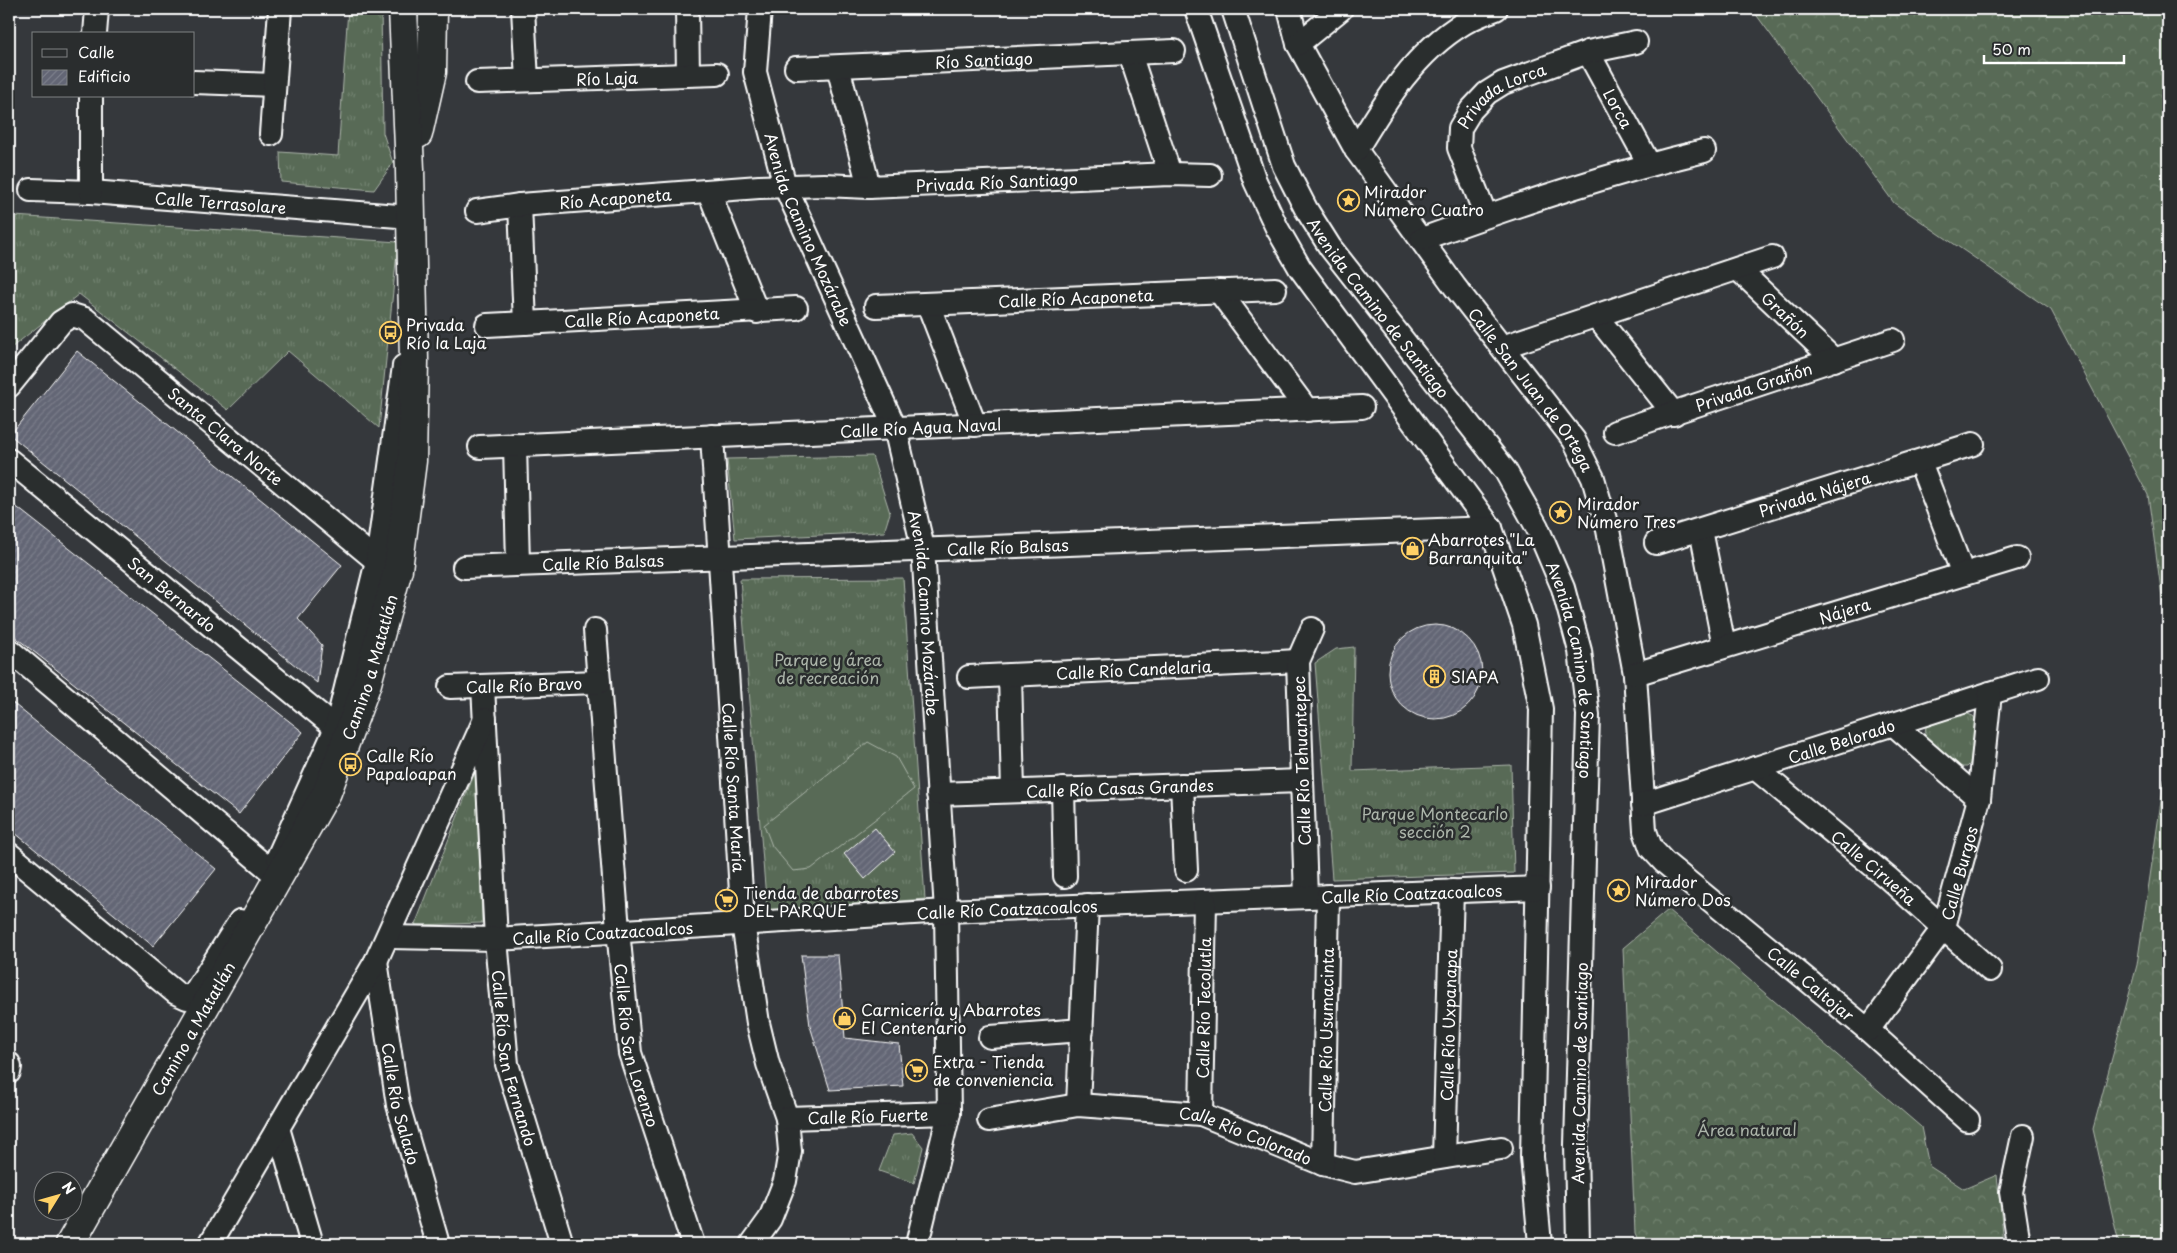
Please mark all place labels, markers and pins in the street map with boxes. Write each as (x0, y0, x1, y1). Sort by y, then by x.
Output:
place label: Mirador Número Cuatro (1364, 179, 1484, 221)
place icon: Mirador Número Cuatro (1336, 188, 1360, 212)
place label: Privada Río la Laja (406, 312, 487, 354)
bus stop icon: Privada Río la Laja (378, 321, 402, 345)
place label: Mirador Número Tres (1577, 491, 1676, 533)
place icon: Mirador Número Tres (1549, 500, 1573, 524)
place label: Abarrotes "La Barranquita" (1428, 527, 1535, 569)
shop icon: Abarrotes "La Barranquita" (1400, 536, 1424, 560)
building icon: SIAPA (1423, 664, 1447, 688)
place label: SIAPA (1451, 664, 1499, 688)
place label: Calle Río Papaloapan (366, 743, 457, 785)
bus stop icon: Calle Río Papaloapan (338, 752, 362, 776)
place label: Mirador Número Dos (1635, 869, 1731, 911)
place icon: Mirador Número Dos (1607, 878, 1631, 902)
place label: Tienda de abarrotes DEL PARQUE (743, 880, 898, 922)
supermarket icon: Tienda de abarrotes DEL PARQUE (715, 889, 739, 913)
place label: Carnicería y Abarrotes El Centenario (861, 997, 1041, 1039)
shop icon: Carnicería y Abarrotes El Centenario (833, 1006, 857, 1030)
place label: Extra - Tienda de conveniencia (933, 1049, 1054, 1091)
supermarket icon: Extra - Tienda de conveniencia (905, 1058, 929, 1082)

